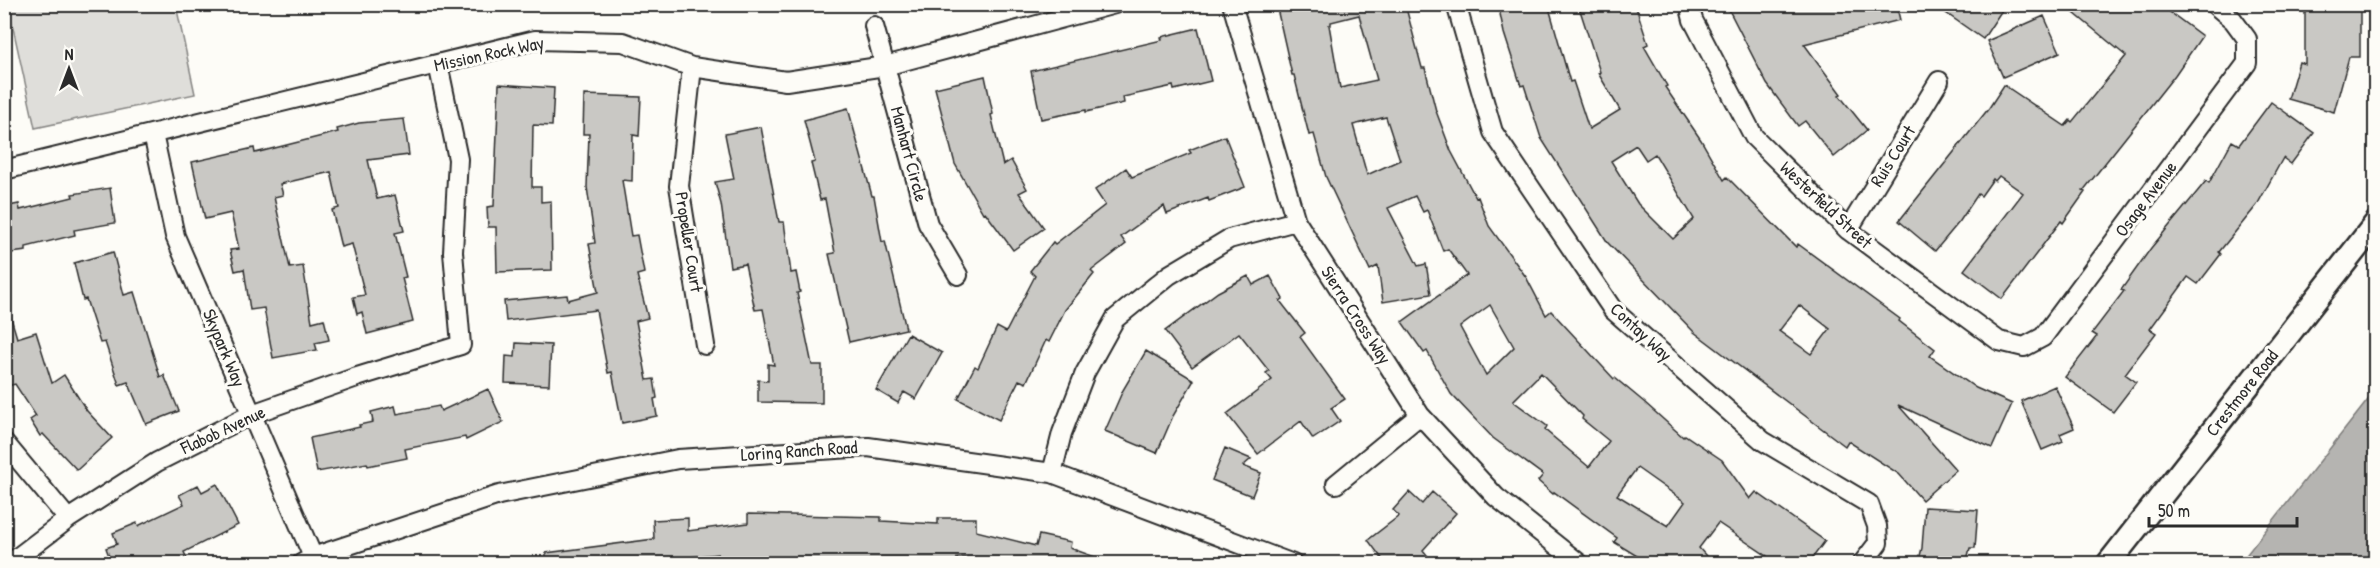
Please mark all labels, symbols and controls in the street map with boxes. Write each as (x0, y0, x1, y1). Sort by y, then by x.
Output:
street label: Mission Rock Way (432, 30, 547, 77)
north arrow (39, 39, 99, 99)
text: N (65, 43, 74, 65)
street label: Manhart Circle (885, 104, 934, 204)
street label: Ruis Court (1864, 120, 1922, 191)
street label: Westerfield Street (1775, 155, 1878, 254)
street label: Osage Avenue (2109, 156, 2182, 242)
street label: Propeller Court (669, 190, 710, 295)
street label: Sierra Cross Way (1315, 261, 1398, 369)
street label: Contay Way (1605, 297, 1678, 367)
street label: Skypark Way (197, 305, 252, 391)
street label: Crestmore Road (2200, 344, 2284, 441)
street label: Flabob Avenue (176, 399, 269, 460)
street label: Loring Ranch Road (740, 434, 858, 467)
scale bar (2149, 490, 2298, 528)
text: 50 m (2158, 498, 2190, 523)

